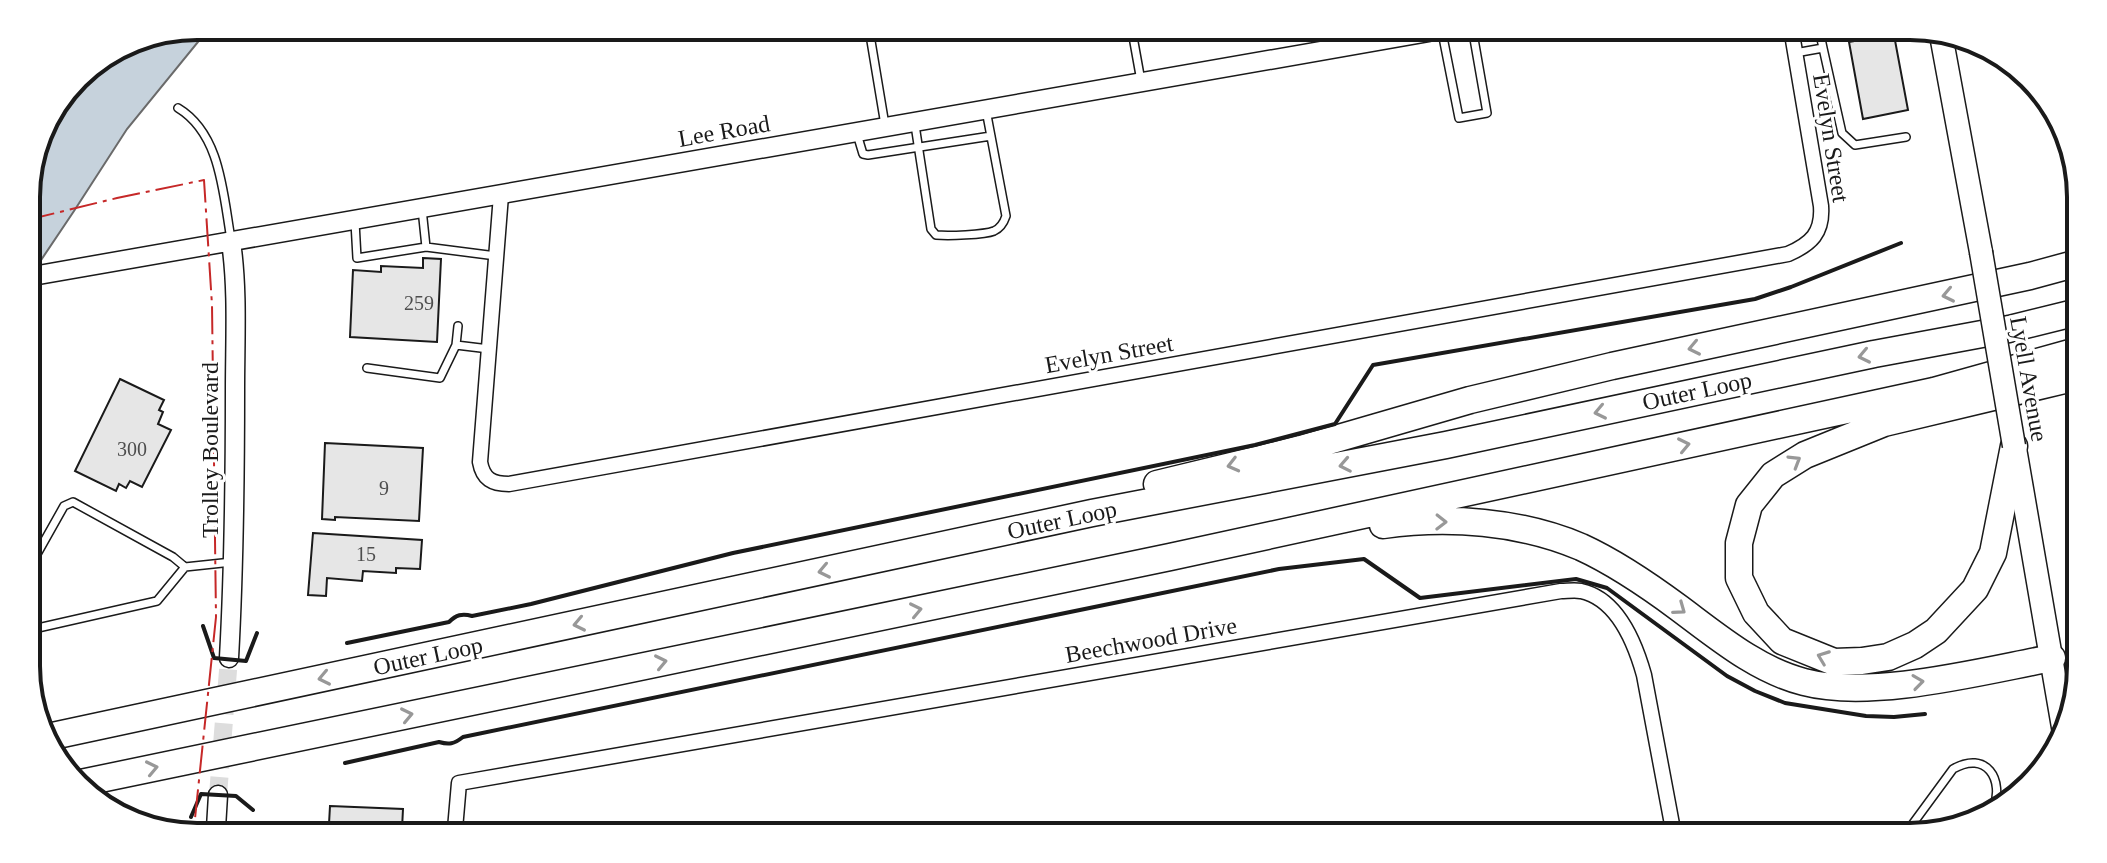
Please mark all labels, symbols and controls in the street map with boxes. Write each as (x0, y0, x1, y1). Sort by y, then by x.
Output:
street label: Evelyn Street (1808, 72, 1854, 205)
street label: Lee Road (676, 110, 772, 152)
one-way arrow (1942, 286, 1955, 303)
house number: 259 (404, 292, 434, 314)
street label: Lyell Avenue (2005, 314, 2053, 444)
street label: Evelyn Street (1043, 330, 1176, 378)
one-way arrow (1687, 339, 1701, 356)
one-way arrow (1858, 347, 1871, 364)
street label: Trolley Boulevard (197, 362, 223, 538)
street label: Outer Loop (1640, 367, 1754, 415)
one-way arrow (1593, 403, 1607, 420)
one-way arrow (1676, 437, 1690, 454)
house number: 300 (117, 438, 147, 460)
one-way arrow (1338, 455, 1352, 472)
one-way arrow (1227, 456, 1241, 473)
one-way arrow (1786, 456, 1801, 471)
house number: 9 (379, 477, 389, 499)
street label: Outer Loop (1005, 496, 1119, 544)
one-way arrow (1435, 513, 1448, 531)
house number: 15 (356, 543, 376, 565)
one-way arrow (818, 562, 831, 579)
one-way arrow (1671, 599, 1686, 614)
one-way arrow (909, 602, 922, 619)
street label: Beechwood Drive (1063, 612, 1239, 668)
one-way arrow (572, 615, 586, 632)
street label: Outer Loop (371, 632, 485, 680)
one-way arrow (1817, 650, 1831, 667)
one-way arrow (654, 655, 668, 672)
one-way arrow (318, 669, 332, 686)
one-way arrow (1911, 674, 1925, 691)
one-way arrow (399, 707, 413, 724)
one-way arrow (145, 760, 158, 777)

